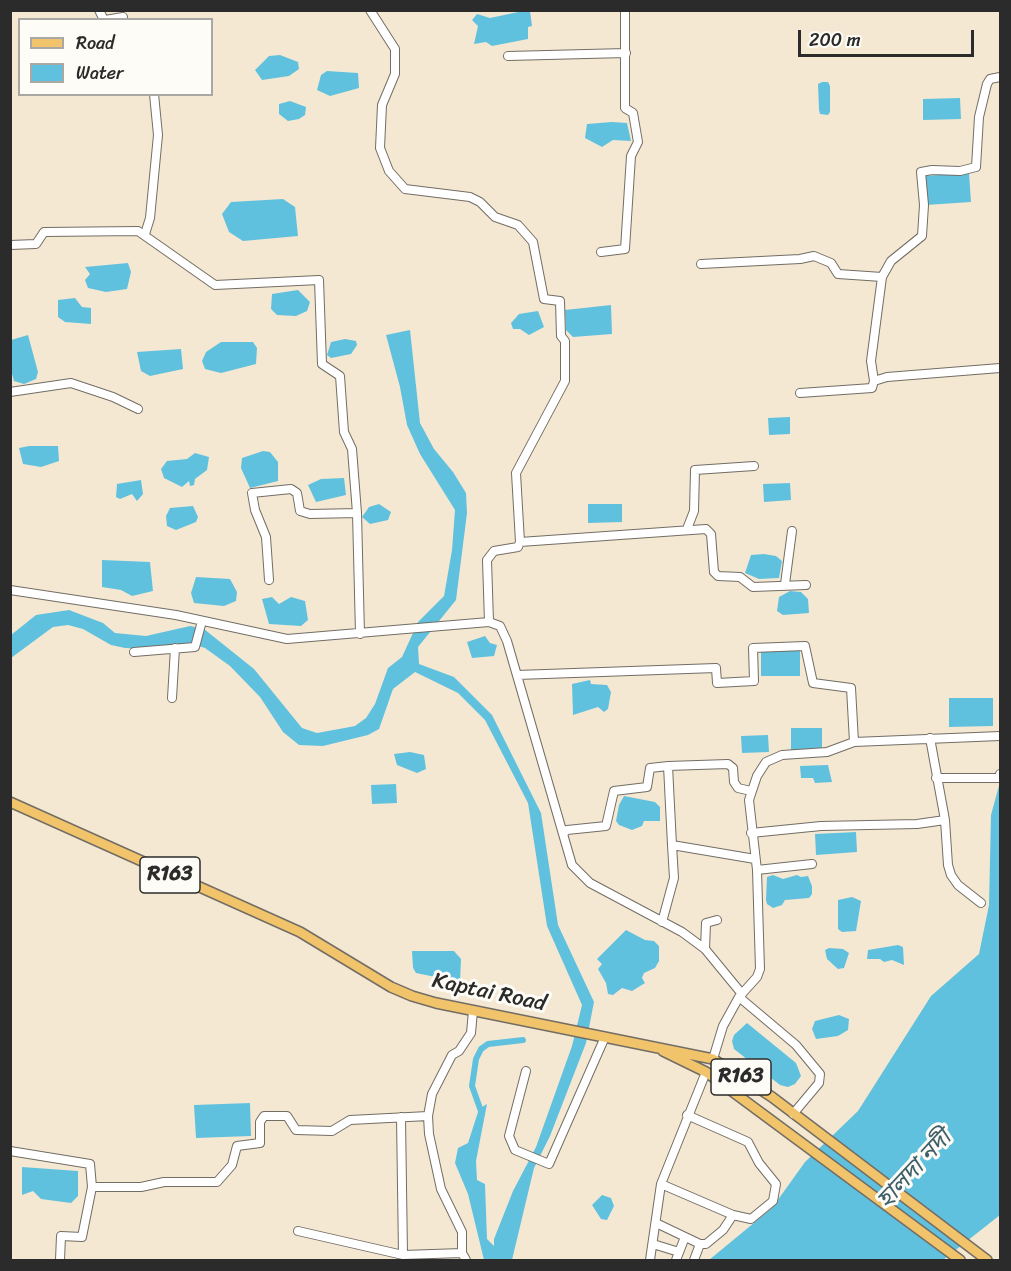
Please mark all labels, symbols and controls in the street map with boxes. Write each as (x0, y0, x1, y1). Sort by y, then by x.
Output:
legend (18, 18, 213, 96)
scale bar (801, 18, 976, 56)
text: 200 m (809, 24, 861, 56)
text: Road (76, 27, 115, 59)
text: Water (76, 57, 123, 89)
road number: R163 (140, 857, 200, 893)
street label: Kaptai Road (430, 968, 548, 1018)
road number: R163 (711, 1059, 771, 1095)
water label: হালদা নদী (871, 1125, 959, 1215)

